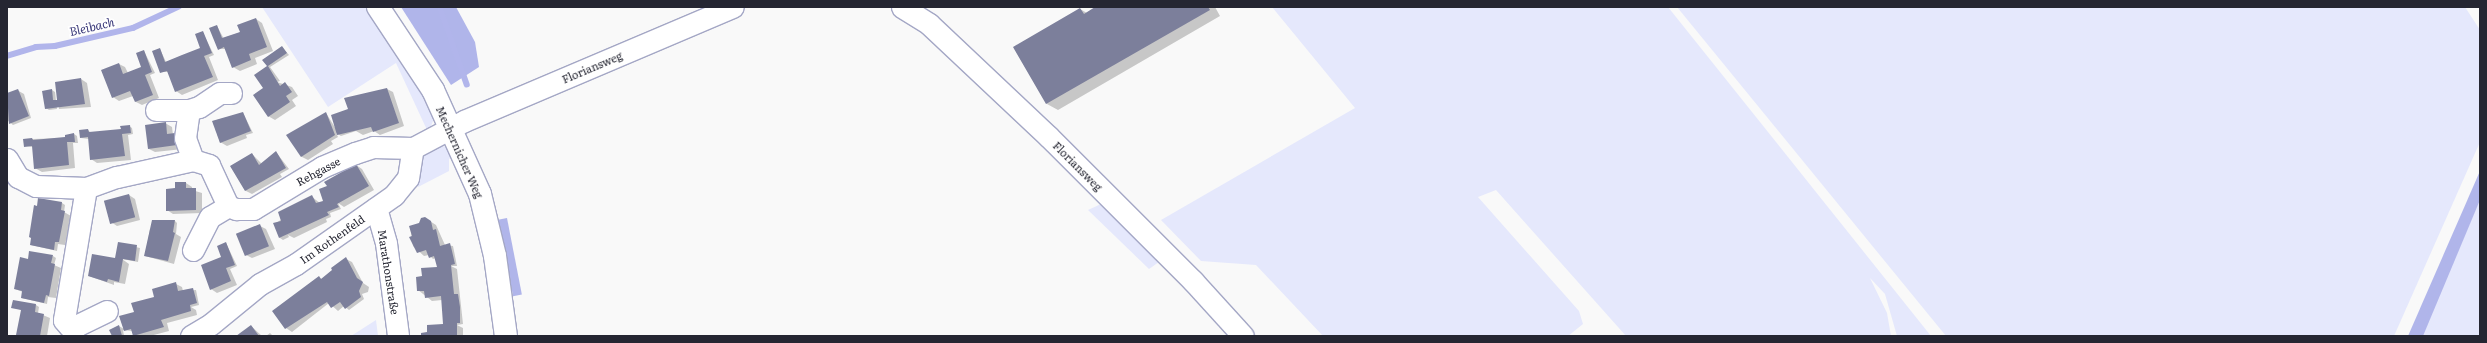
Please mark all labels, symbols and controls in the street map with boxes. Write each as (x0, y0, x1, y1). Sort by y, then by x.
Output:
water label: Bleibach (68, 15, 116, 39)
street label: Floriansweg (560, 48, 624, 86)
street label: Mechernicher Weg (434, 104, 486, 200)
street label: Floriansweg (1051, 139, 1105, 193)
street label: Rehgasse (294, 154, 342, 188)
street label: Im Rothenfeld (297, 212, 367, 266)
street label: Marathonstraße (376, 229, 402, 315)

